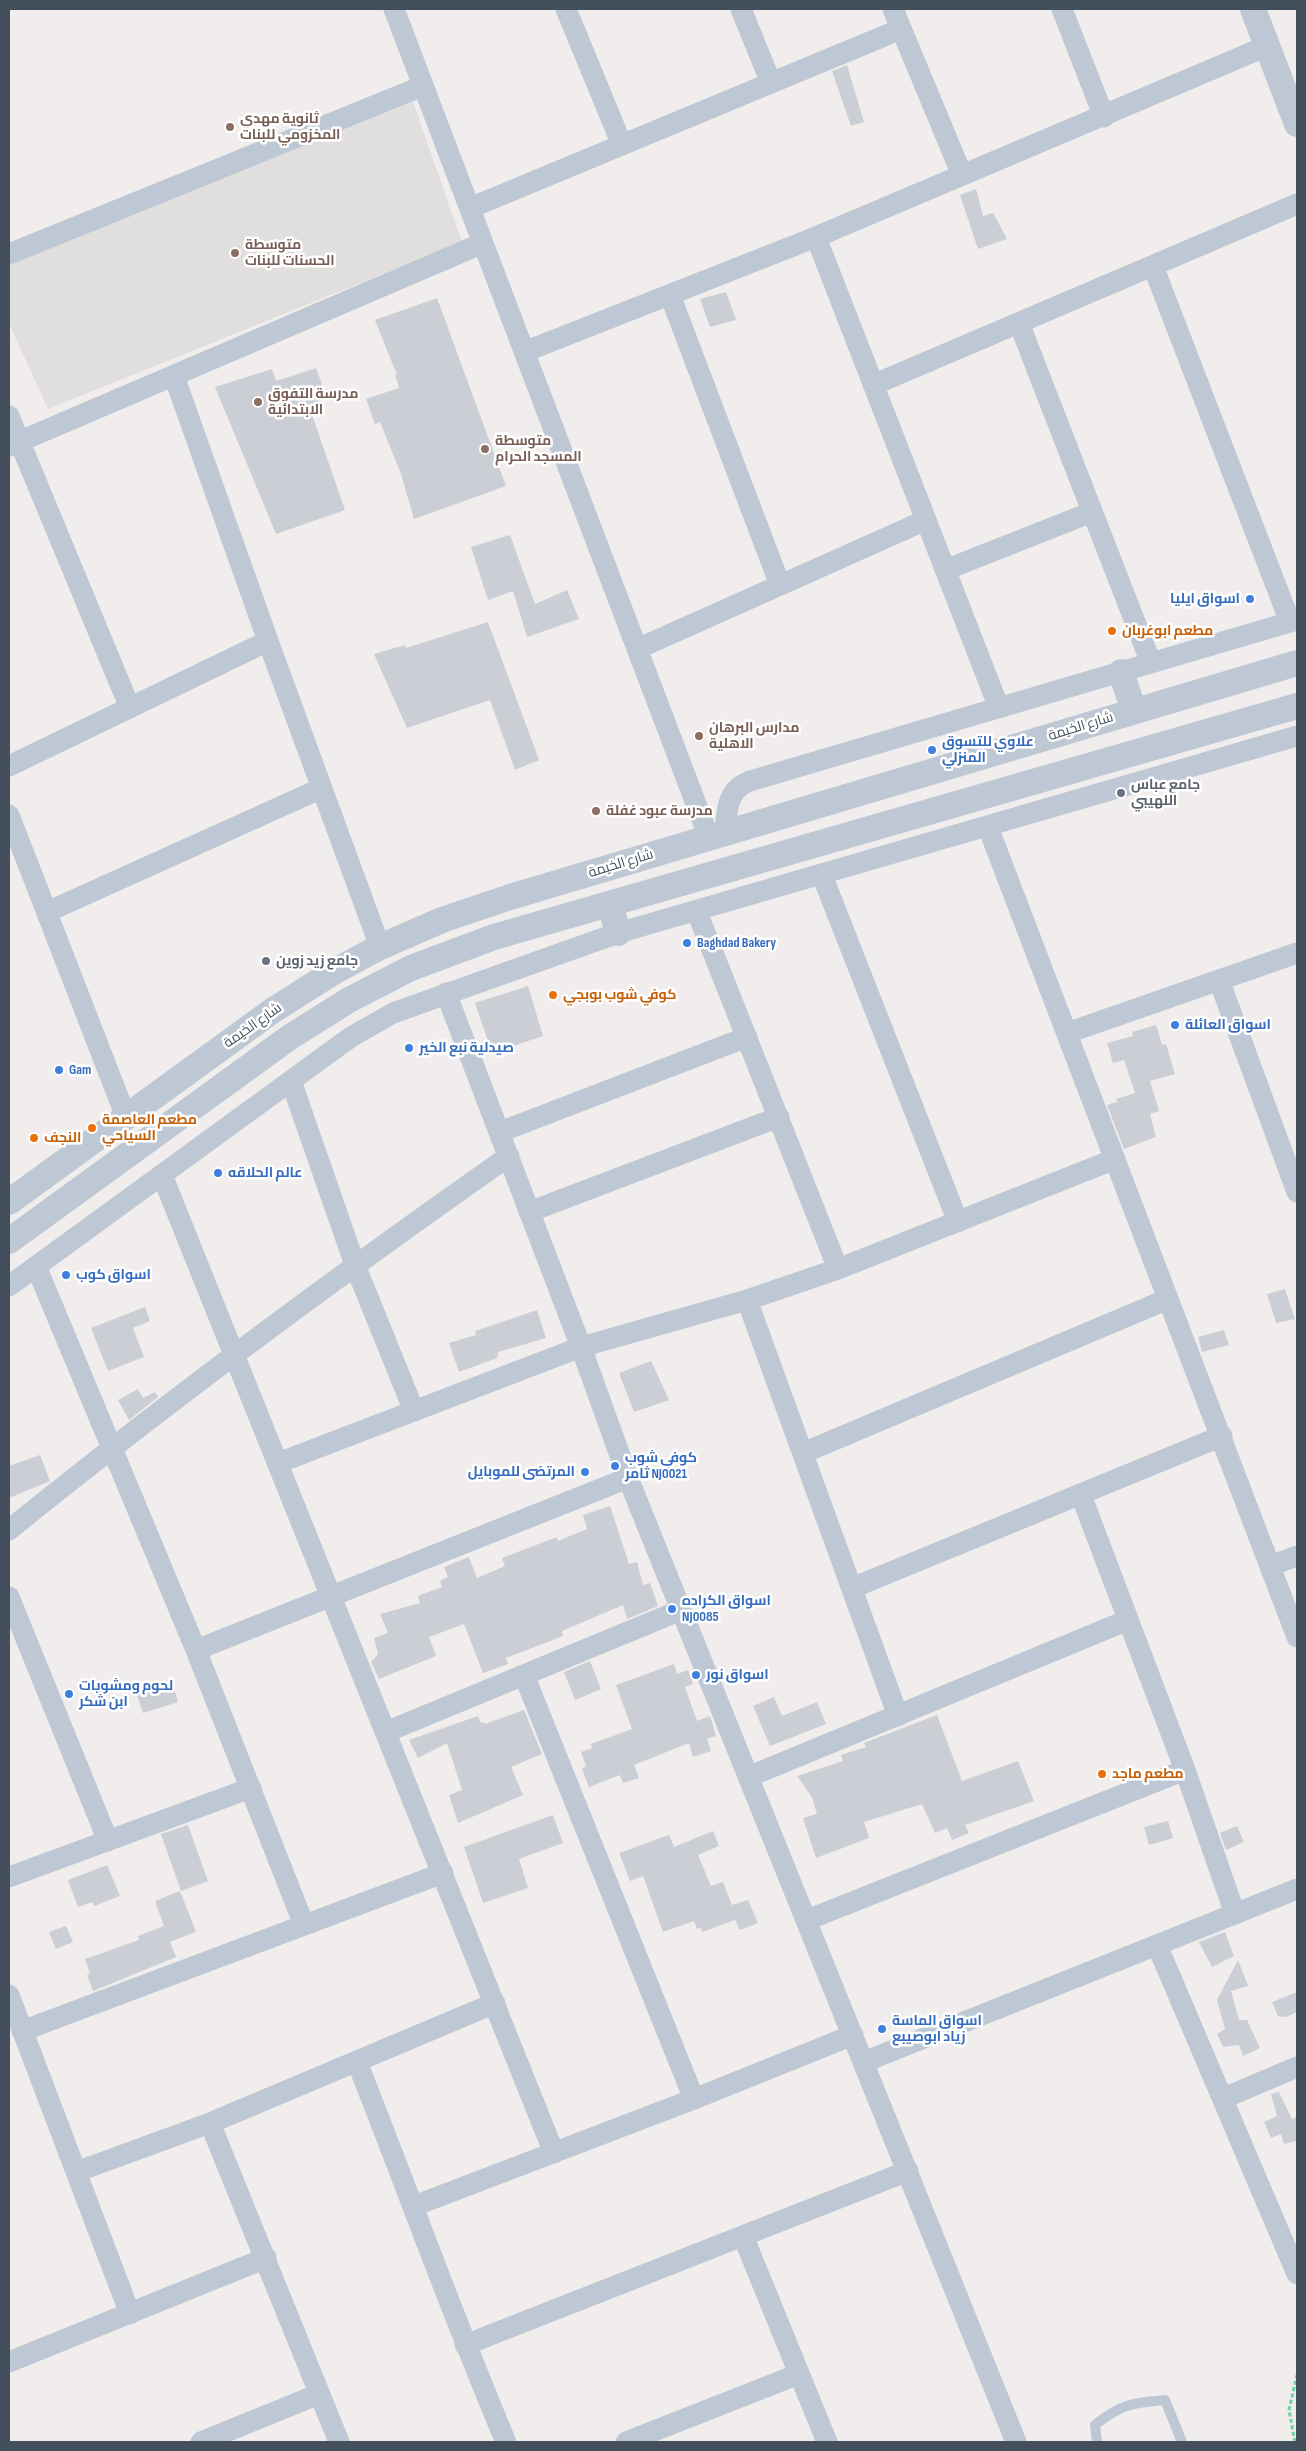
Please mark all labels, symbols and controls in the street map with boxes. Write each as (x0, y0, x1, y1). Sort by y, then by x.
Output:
place label: ثانوية مهدي المخزومي للبنات (240, 111, 340, 144)
marker: ثانوية مهدي المخزومي للبنات (224, 121, 236, 133)
place label: متوسطة الحسنات للبنات (245, 237, 335, 270)
marker: متوسطة الحسنات للبنات (229, 247, 241, 259)
place label: مدرسة التفوق الابتدائية (268, 386, 358, 418)
marker: مدرسة التفوق الابتدائية (252, 396, 264, 408)
place label: متوسطة المسجد الحرام (495, 433, 582, 466)
marker: متوسطة المسجد الحرام (479, 443, 491, 455)
place label: اسواق ايليا (1170, 591, 1240, 607)
marker: اسواق ايليا (1244, 593, 1256, 605)
place label: مطعم ابوغربان (1122, 623, 1213, 639)
marker: مطعم ابوغربان (1106, 625, 1118, 637)
street label: شارع الخيمة (1046, 709, 1116, 745)
place label: مدارس البرهان الاهلية (709, 720, 799, 752)
marker: مدارس البرهان الاهلية (693, 730, 705, 742)
place label: علاوي للتسوق المنزلي (942, 734, 1034, 766)
marker: علاوي للتسوق المنزلي (926, 744, 938, 756)
place label: جامع عباس اللهيبي (1131, 777, 1200, 810)
marker: جامع عباس اللهيبي (1115, 787, 1127, 799)
place label: مدرسة عبود غفلة (606, 803, 713, 819)
marker: مدرسة عبود غفلة (590, 805, 602, 817)
street label: شارع الخيمة (586, 846, 656, 882)
place label: Baghdad Bakery (697, 935, 776, 951)
marker: Baghdad Bakery (681, 937, 693, 949)
place label: جامع زيد زوين (276, 953, 358, 969)
marker: جامع زيد زوين (260, 955, 272, 967)
place label: كوفي شوب بوبجي (563, 987, 676, 1003)
marker: كوفي شوب بوبجي (547, 989, 559, 1001)
street label: شارع الخيمة (221, 1000, 285, 1052)
place label: اسواق العائلة (1185, 1017, 1271, 1033)
marker: اسواق العائلة (1169, 1019, 1181, 1031)
place label: صيدلية نبع الخير (419, 1040, 514, 1056)
marker: صيدلية نبع الخير (403, 1042, 415, 1054)
place label: Gam (69, 1062, 91, 1078)
marker: Gam (53, 1064, 65, 1076)
place label: مطعم العاصمة السياحي (102, 1112, 197, 1144)
marker: مطعم العاصمة السياحي (86, 1122, 98, 1134)
place label: النجف (44, 1130, 81, 1146)
marker: النجف (28, 1132, 40, 1144)
place label: عالم الحلاقه (228, 1165, 302, 1181)
marker: عالم الحلاقه (212, 1167, 224, 1179)
place label: اسواق كوب (76, 1267, 151, 1283)
marker: اسواق كوب (60, 1269, 72, 1281)
place label: كوفي شوب ثامر NJ0021 (625, 1450, 697, 1482)
marker: كوفي شوب ثامر NJ0021 (609, 1460, 621, 1472)
place label: المرتضى للموبايل (468, 1464, 575, 1480)
marker: المرتضى للموبايل (579, 1466, 591, 1478)
place label: اسواق الكراده NJ0085 (682, 1593, 771, 1625)
marker: اسواق الكراده NJ0085 (666, 1603, 678, 1615)
place label: اسواق نور (706, 1667, 769, 1683)
marker: اسواق نور (690, 1669, 702, 1681)
place label: لحوم ومشويات ابن شكر (79, 1678, 173, 1710)
marker: لحوم ومشويات ابن شكر (63, 1688, 75, 1700)
place label: مطعم ماجد (1112, 1766, 1184, 1782)
marker: مطعم ماجد (1096, 1768, 1108, 1780)
place label: اسواق الماسة زياد ابوصيبع (892, 2013, 982, 2045)
marker: اسواق الماسة زياد ابوصيبع (876, 2023, 888, 2035)

